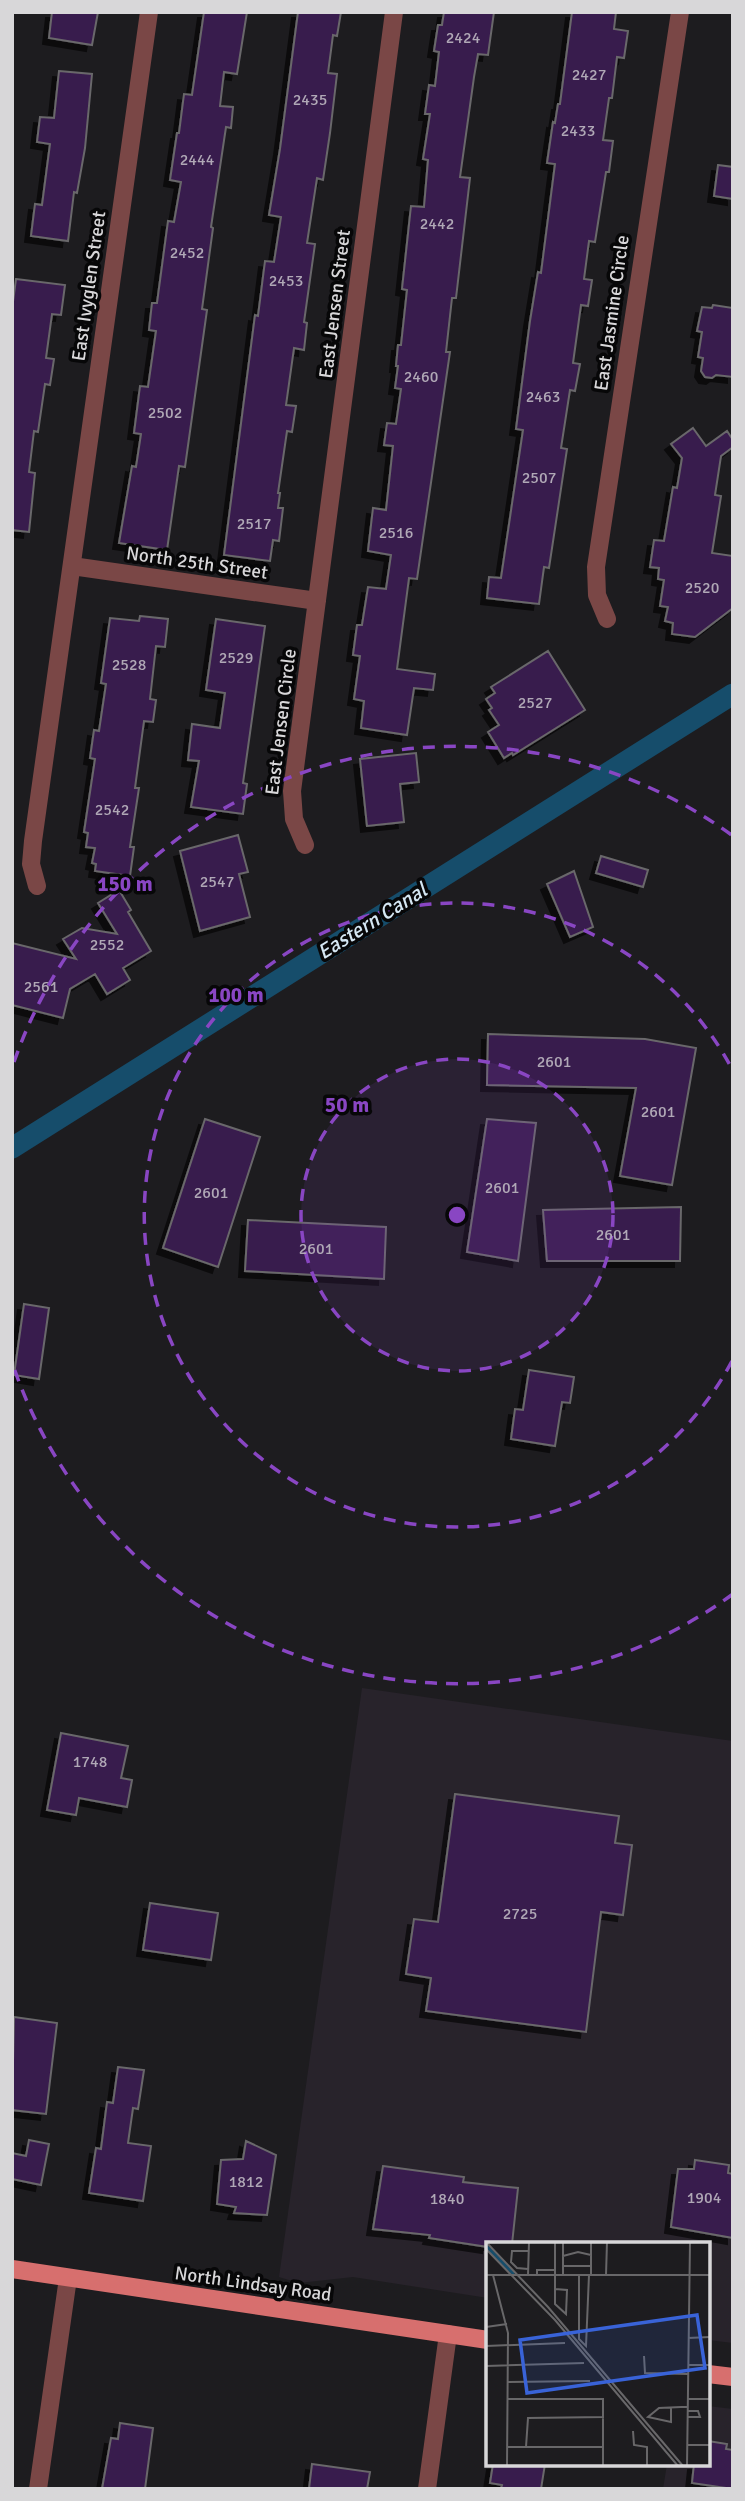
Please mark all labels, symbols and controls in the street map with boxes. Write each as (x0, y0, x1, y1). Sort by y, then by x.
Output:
house number: 2424 (446, 28, 481, 48)
house number: 2427 (572, 65, 606, 85)
house number: 2435 (293, 90, 327, 110)
house number: 2433 (561, 121, 595, 141)
house number: 2444 (180, 150, 215, 170)
street label: East Ivyglen Street (67, 209, 111, 363)
house number: 2442 (420, 214, 454, 234)
street label: East Jensen Street (314, 228, 356, 380)
street label: East Jasmine Circle (589, 234, 635, 392)
house number: 2452 (170, 243, 204, 263)
house number: 2453 (269, 271, 303, 291)
house number: 2460 (404, 367, 438, 387)
house number: 2463 (526, 387, 560, 407)
house number: 2502 (148, 403, 182, 423)
house number: 2507 (522, 468, 556, 488)
house number: 2517 (237, 514, 271, 534)
house number: 2516 (379, 523, 413, 543)
street label: North 25th Street (125, 541, 270, 585)
house number: 2520 (685, 578, 719, 598)
street label: East Jensen Circle (260, 647, 302, 797)
house number: 2529 (219, 648, 253, 668)
house number: 2528 (112, 655, 146, 675)
house number: 2527 (518, 693, 552, 713)
house number: 2542 (95, 800, 129, 820)
text: 150 m (97, 871, 153, 897)
house number: 2547 (200, 872, 234, 892)
water label: Eastern Canal (312, 876, 433, 965)
house number: 2552 (90, 935, 124, 955)
house number: 2561 (24, 977, 58, 997)
text: 100 m (208, 982, 264, 1008)
house number: 2601 (537, 1052, 571, 1072)
text: 50 m (325, 1092, 369, 1118)
house number: 2601 (641, 1102, 675, 1122)
house number: 2601 (485, 1178, 519, 1198)
house number: 2601 (194, 1183, 228, 1203)
centre of rings (445, 1203, 469, 1227)
house number: 2601 (596, 1225, 630, 1245)
house number: 2601 (299, 1239, 333, 1259)
house number: 1748 (73, 1752, 107, 1772)
house number: 2725 (503, 1904, 537, 1924)
house number: 1812 (229, 2172, 263, 2192)
house number: 1904 (687, 2188, 722, 2208)
house number: 1840 (430, 2189, 464, 2209)
inset map (486, 2242, 710, 2466)
street label: North Lindsay Road (173, 2261, 333, 2307)

